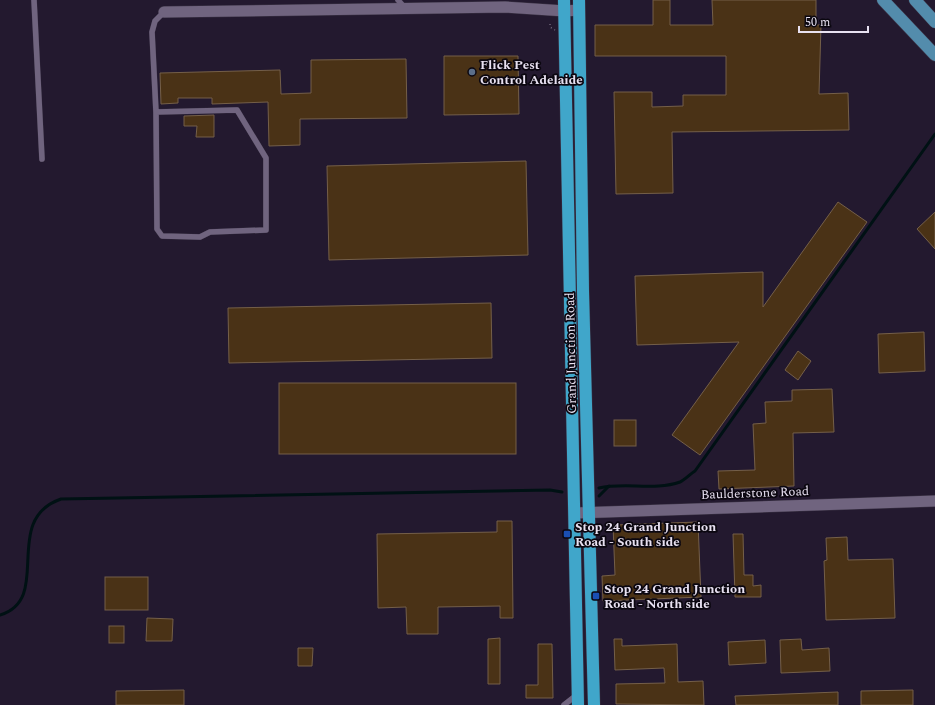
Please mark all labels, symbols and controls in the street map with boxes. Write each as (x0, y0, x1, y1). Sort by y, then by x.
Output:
scale bar (799, 8, 868, 34)
text: 50 m (805, 13, 830, 32)
place label: Flick Pest Control Adelaide (480, 55, 583, 90)
marker: Flick Pest Control Adelaide (467, 67, 477, 77)
street label: Grand Junction Road (560, 292, 582, 414)
street label: Baulderstone Road (701, 481, 809, 505)
place label: Stop 24 Grand Junction Road - South side (575, 517, 716, 552)
marker: Stop 24 Grand Junction Road - South side (562, 529, 572, 539)
place label: Stop 24 Grand Junction Road - North side (604, 579, 745, 614)
marker: Stop 24 Grand Junction Road - North side (591, 591, 601, 601)

